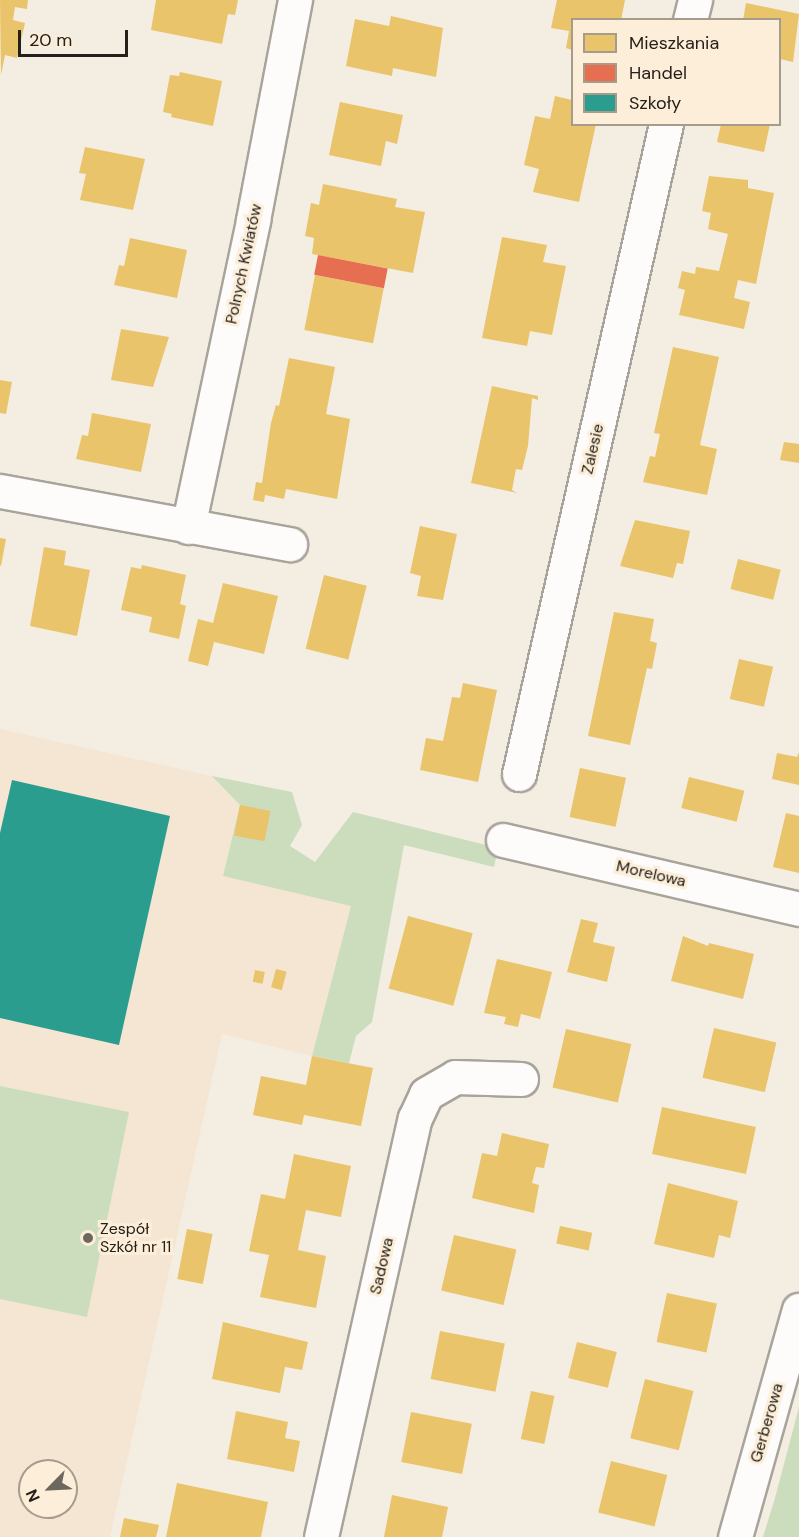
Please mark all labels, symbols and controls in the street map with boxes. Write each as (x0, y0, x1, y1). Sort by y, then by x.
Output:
scale bar (21, 18, 130, 56)
legend (571, 18, 781, 126)
text: 20 m (29, 28, 72, 52)
text: Mieszkania (629, 31, 719, 55)
text: Handel (629, 61, 687, 85)
text: Szkoły (629, 91, 681, 115)
street label: Polnych Kwiatów (222, 202, 266, 326)
street label: Zalesie (578, 422, 608, 476)
street label: Morelowa (614, 857, 688, 891)
place label: Zespół Szkół nr 11 (100, 1219, 171, 1257)
marker: Zespół Szkół nr 11 (81, 1231, 95, 1245)
street label: Sadowa (366, 1236, 398, 1296)
street label: Gerberowa (747, 1381, 787, 1465)
north arrow (18, 1459, 78, 1519)
text: N (21, 1486, 45, 1505)

